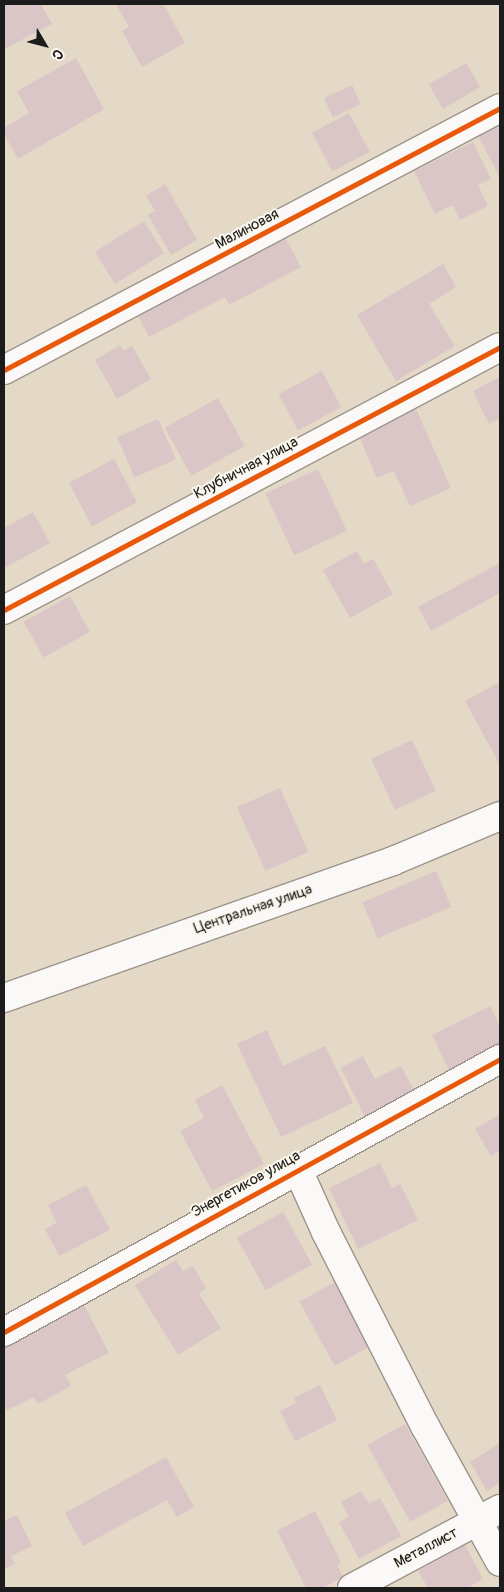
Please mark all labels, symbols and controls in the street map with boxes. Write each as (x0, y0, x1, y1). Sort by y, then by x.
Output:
north arrow (20, 20, 70, 70)
text: С (48, 46, 67, 63)
street label: Малиновая (212, 205, 282, 253)
street label: Клубничная улица (191, 433, 301, 503)
street label: Центральная улица (191, 880, 315, 938)
street label: Энергетиков улица (189, 1147, 303, 1221)
street label: Металлист (391, 1524, 461, 1572)

